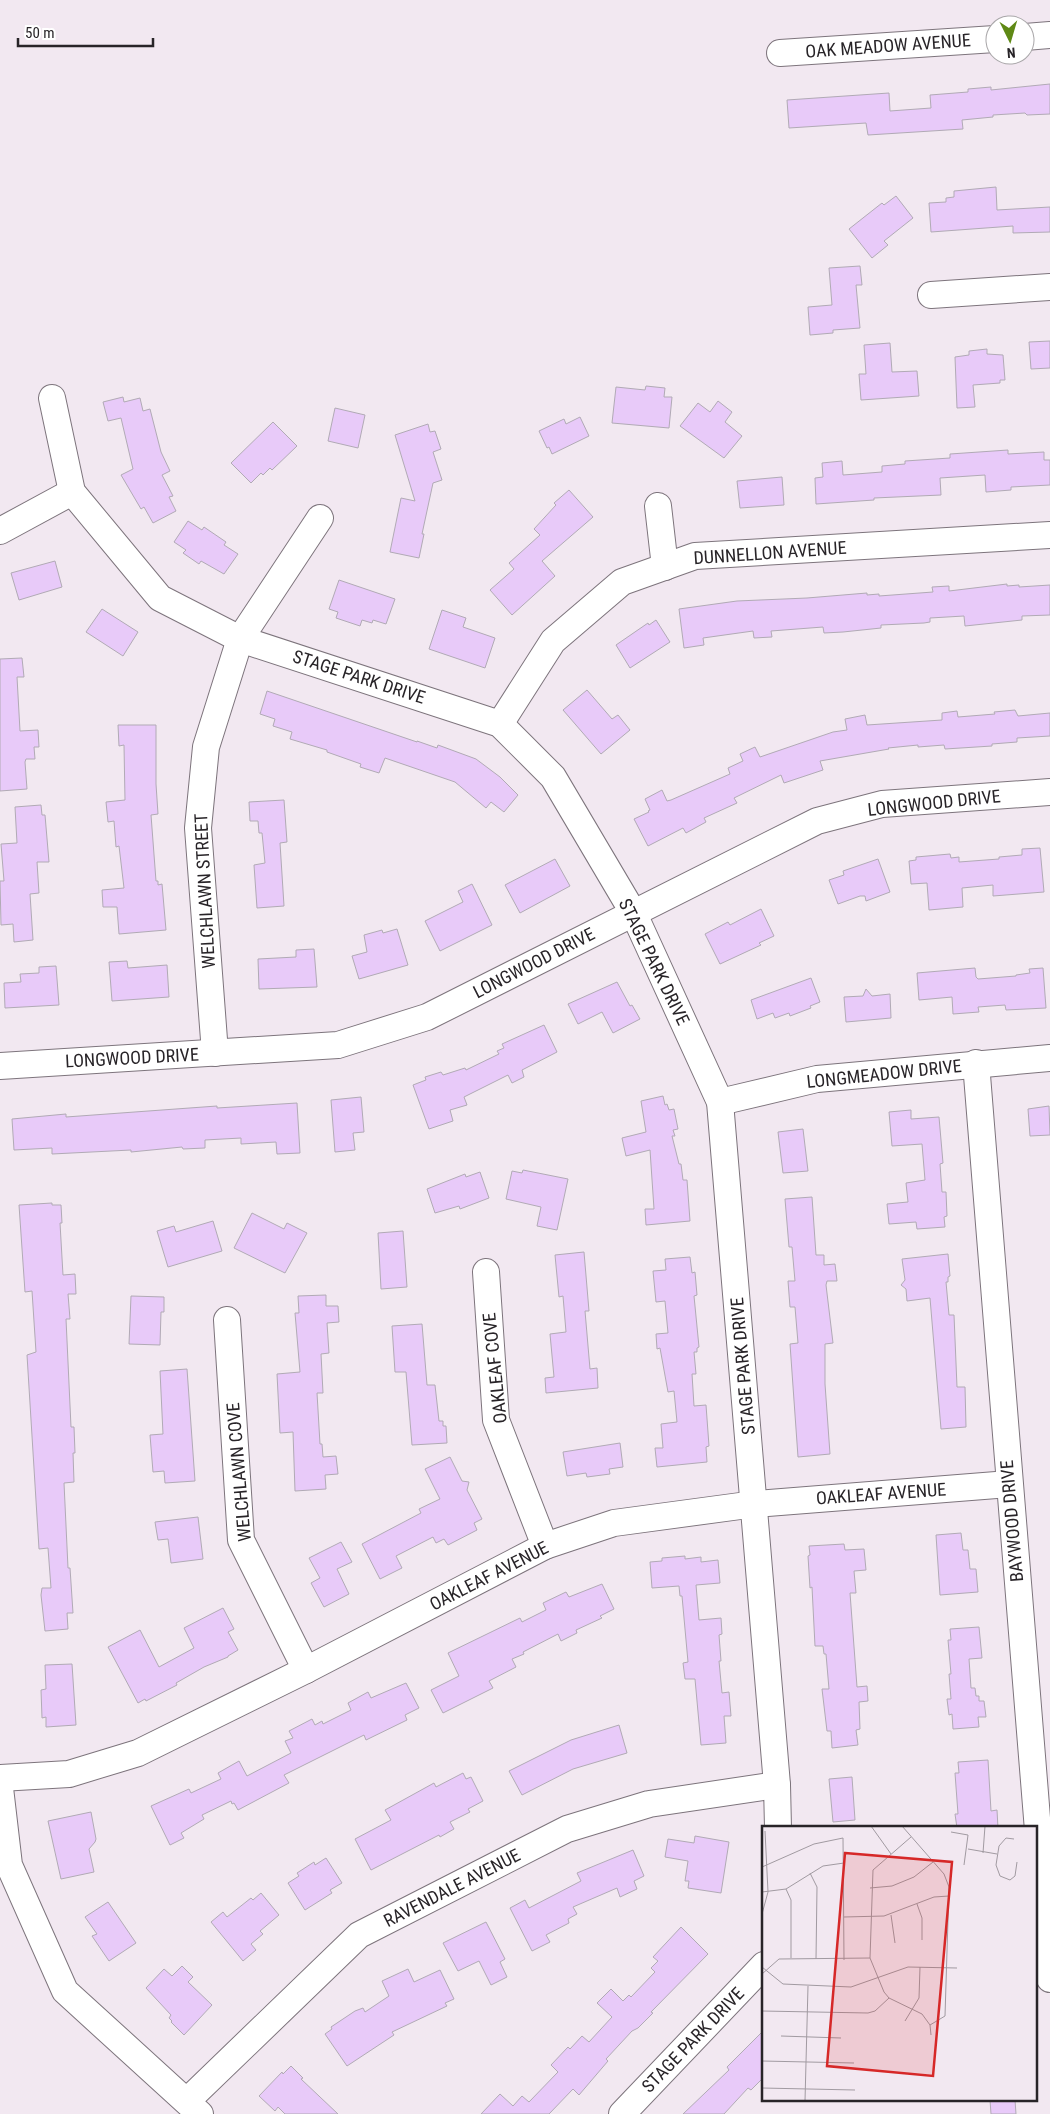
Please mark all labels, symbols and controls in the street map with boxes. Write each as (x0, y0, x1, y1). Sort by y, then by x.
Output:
scale bar (18, 15, 152, 47)
north arrow (985, 15, 1035, 65)
text: 50 m (25, 24, 55, 42)
street label: OAK MEADOW AVENUE (805, 29, 971, 62)
text: N (1006, 45, 1016, 61)
street label: DUNNELLON AVENUE (693, 537, 847, 568)
street label: STAGE PARK DRIVE (290, 645, 428, 708)
street label: LONGWOOD DRIVE (866, 785, 1002, 820)
street label: WELCHLAWN STREET (190, 813, 219, 969)
street label: STAGE PARK DRIVE (615, 895, 694, 1028)
street label: LONGWOOD DRIVE (469, 923, 598, 1002)
street label: LONGWOOD DRIVE (65, 1044, 199, 1071)
street label: LONGMEADOW DRIVE (805, 1055, 963, 1092)
street label: STAGE PARK DRIVE (726, 1296, 759, 1436)
street label: OAKLEAF COVE (478, 1312, 511, 1425)
street label: WELCHLAWN COVE (222, 1402, 255, 1542)
street label: BAYWOOD DRIVE (996, 1459, 1027, 1583)
street label: OAKLEAF AVENUE (815, 1478, 947, 1509)
street label: OAKLEAF AVENUE (426, 1537, 552, 1615)
inset map (762, 1826, 1038, 2102)
street label: RAVENDALE AVENUE (380, 1844, 524, 1931)
street label: STAGE PARK DRIVE (637, 1983, 748, 2097)

